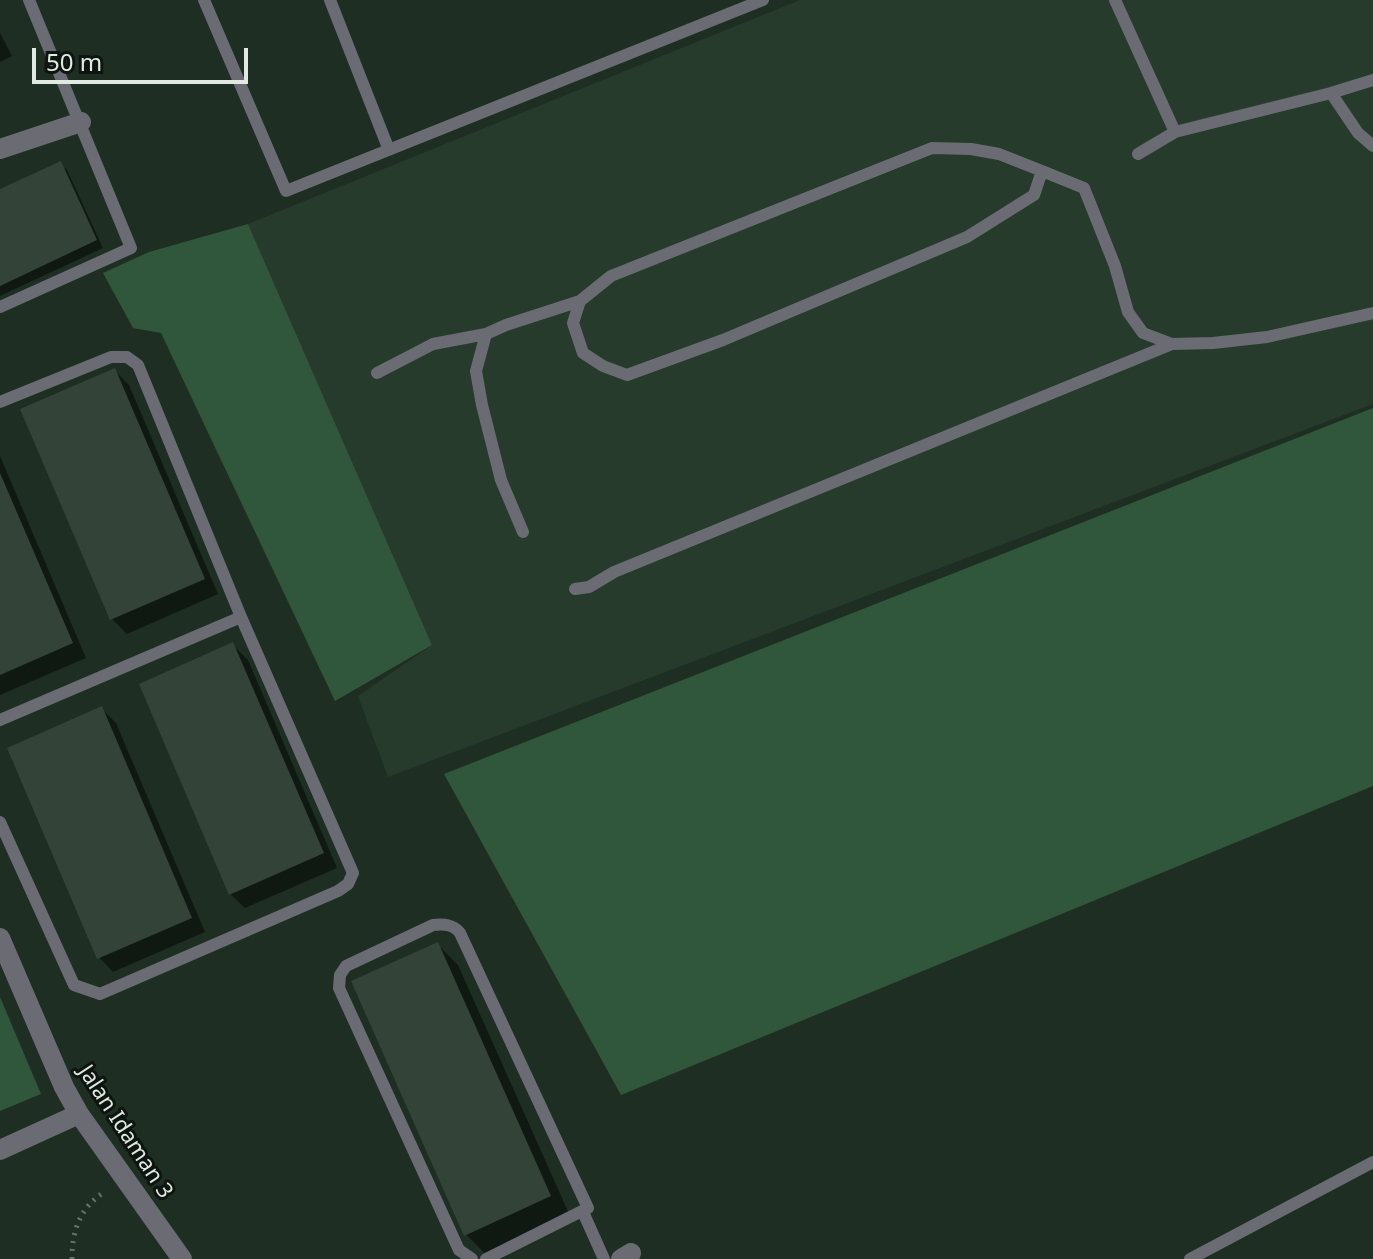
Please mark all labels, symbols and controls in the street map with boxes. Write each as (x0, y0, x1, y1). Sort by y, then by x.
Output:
scale bar (36, 32, 252, 82)
text: 50 m (46, 45, 102, 78)
street label: Jalan Idaman 3 (72, 1060, 178, 1204)

